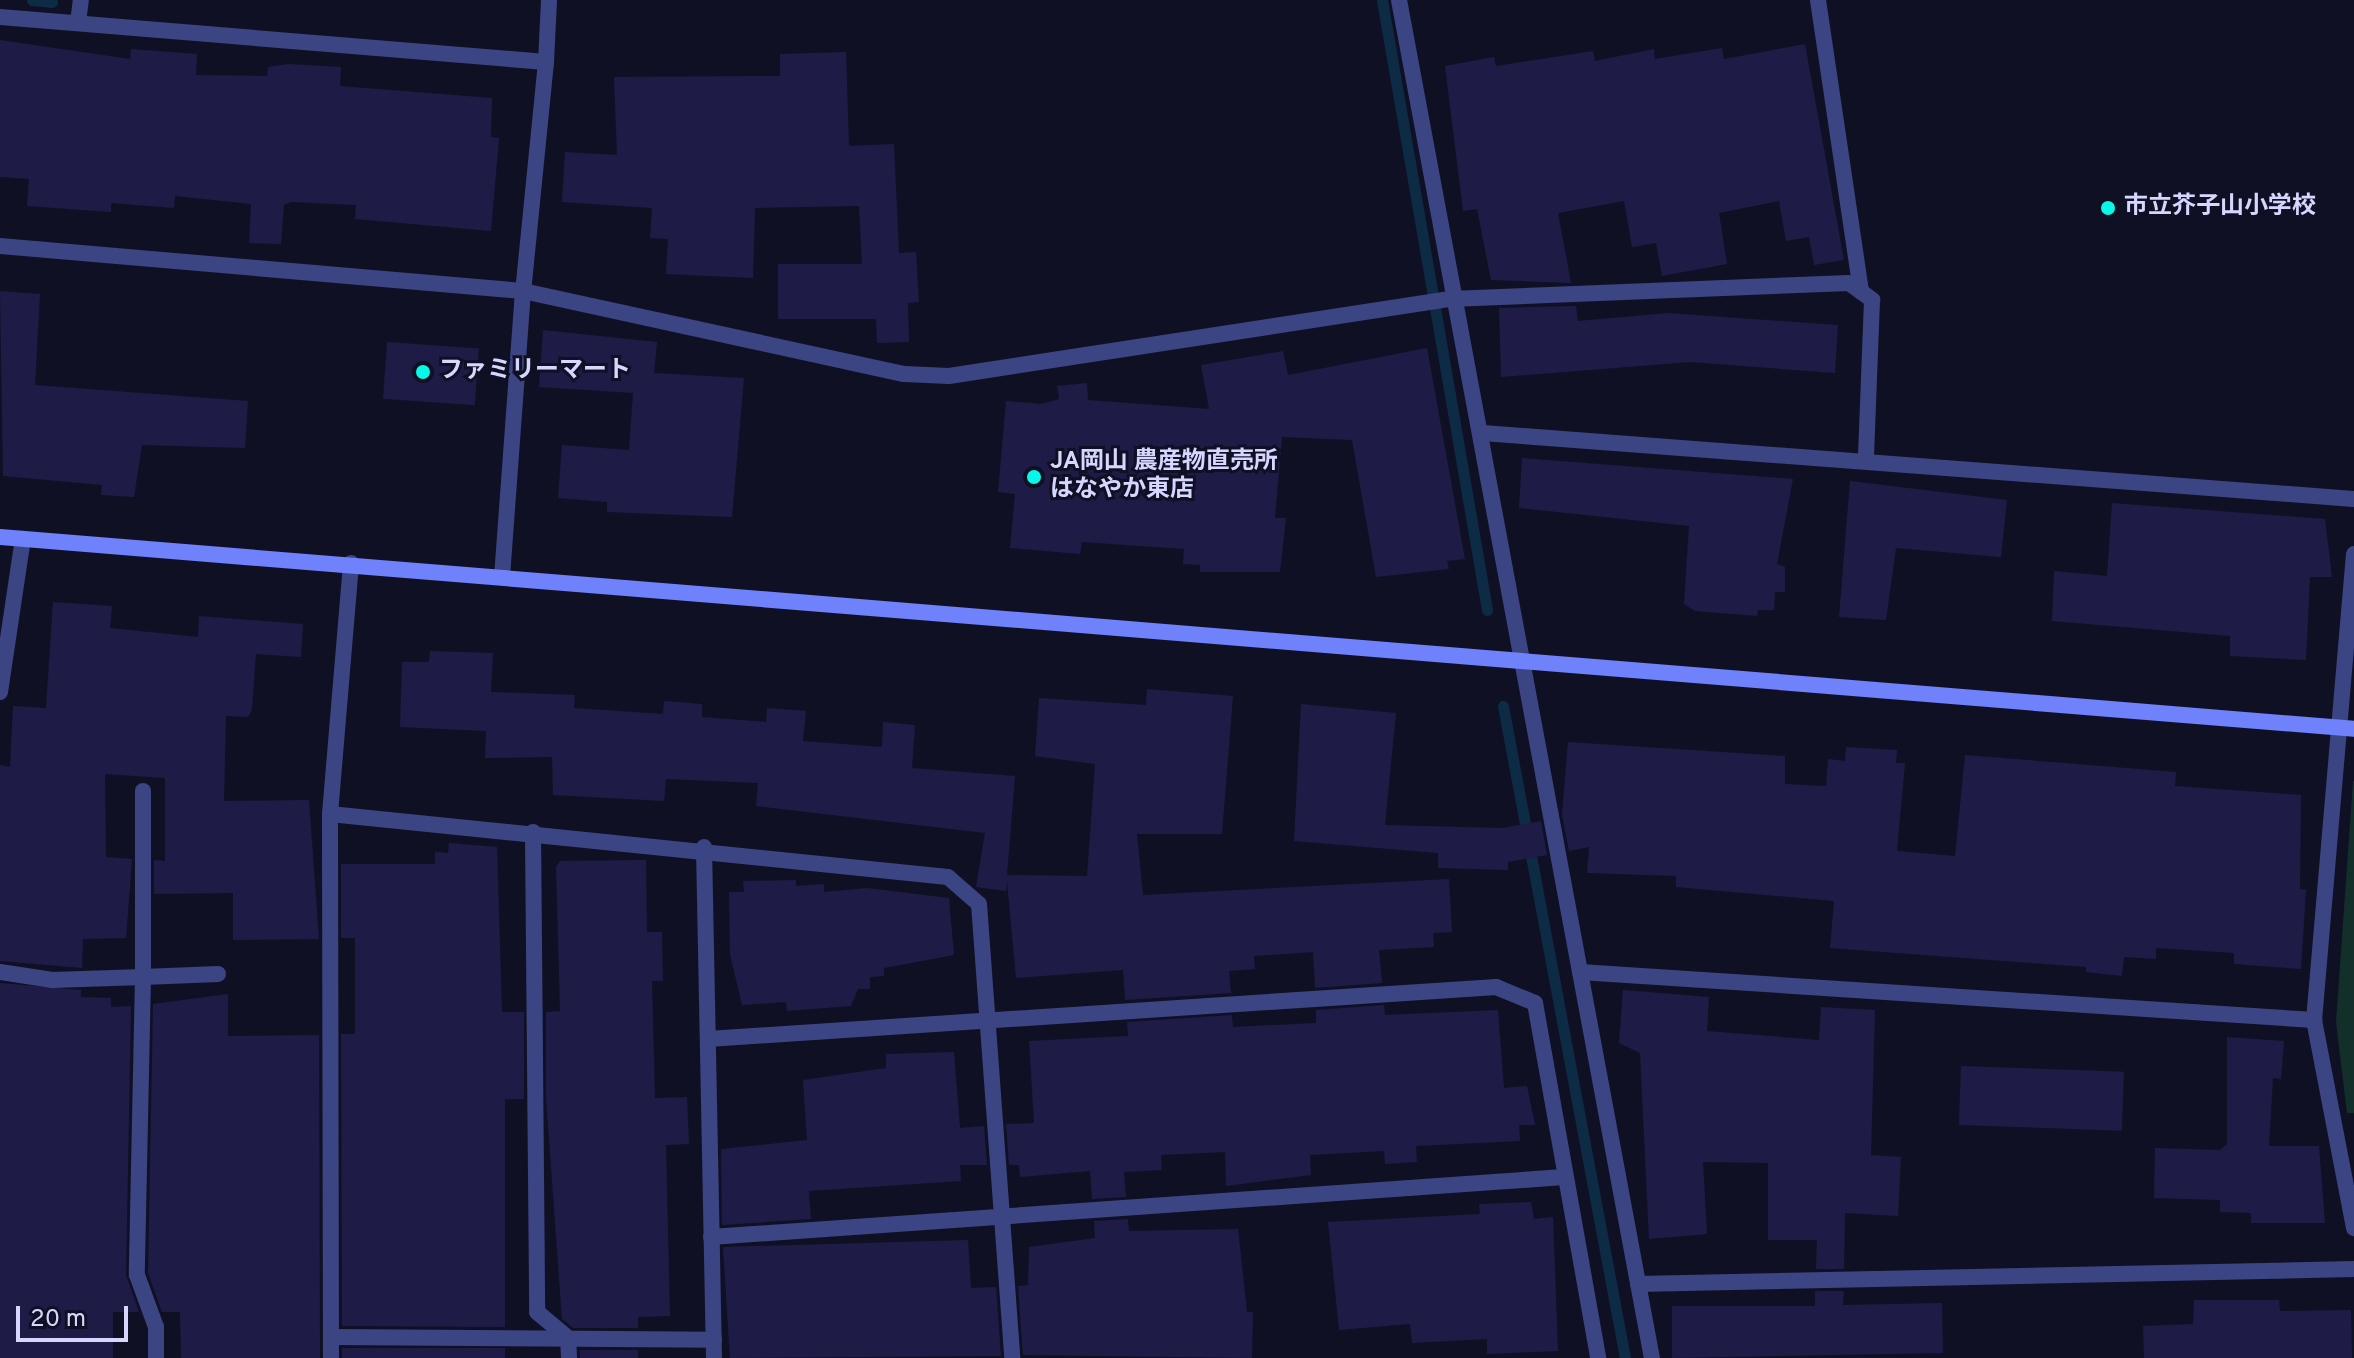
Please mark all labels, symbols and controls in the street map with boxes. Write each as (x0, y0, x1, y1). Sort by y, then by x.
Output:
place label: 市立芥子山小学校 (2124, 194, 2316, 222)
marker: 市立芥子山小学校 (2099, 199, 2117, 217)
place label: ファミリーマート (439, 358, 631, 386)
marker: ファミリーマート (414, 363, 432, 381)
place label: JA岡山 農産物直売所 はなやか東店 (1050, 449, 1278, 505)
marker: JA岡山 農産物直売所 はなやか東店 (1025, 468, 1043, 486)
scale bar (20, 1290, 132, 1340)
text: 20 m (30, 1305, 86, 1335)

